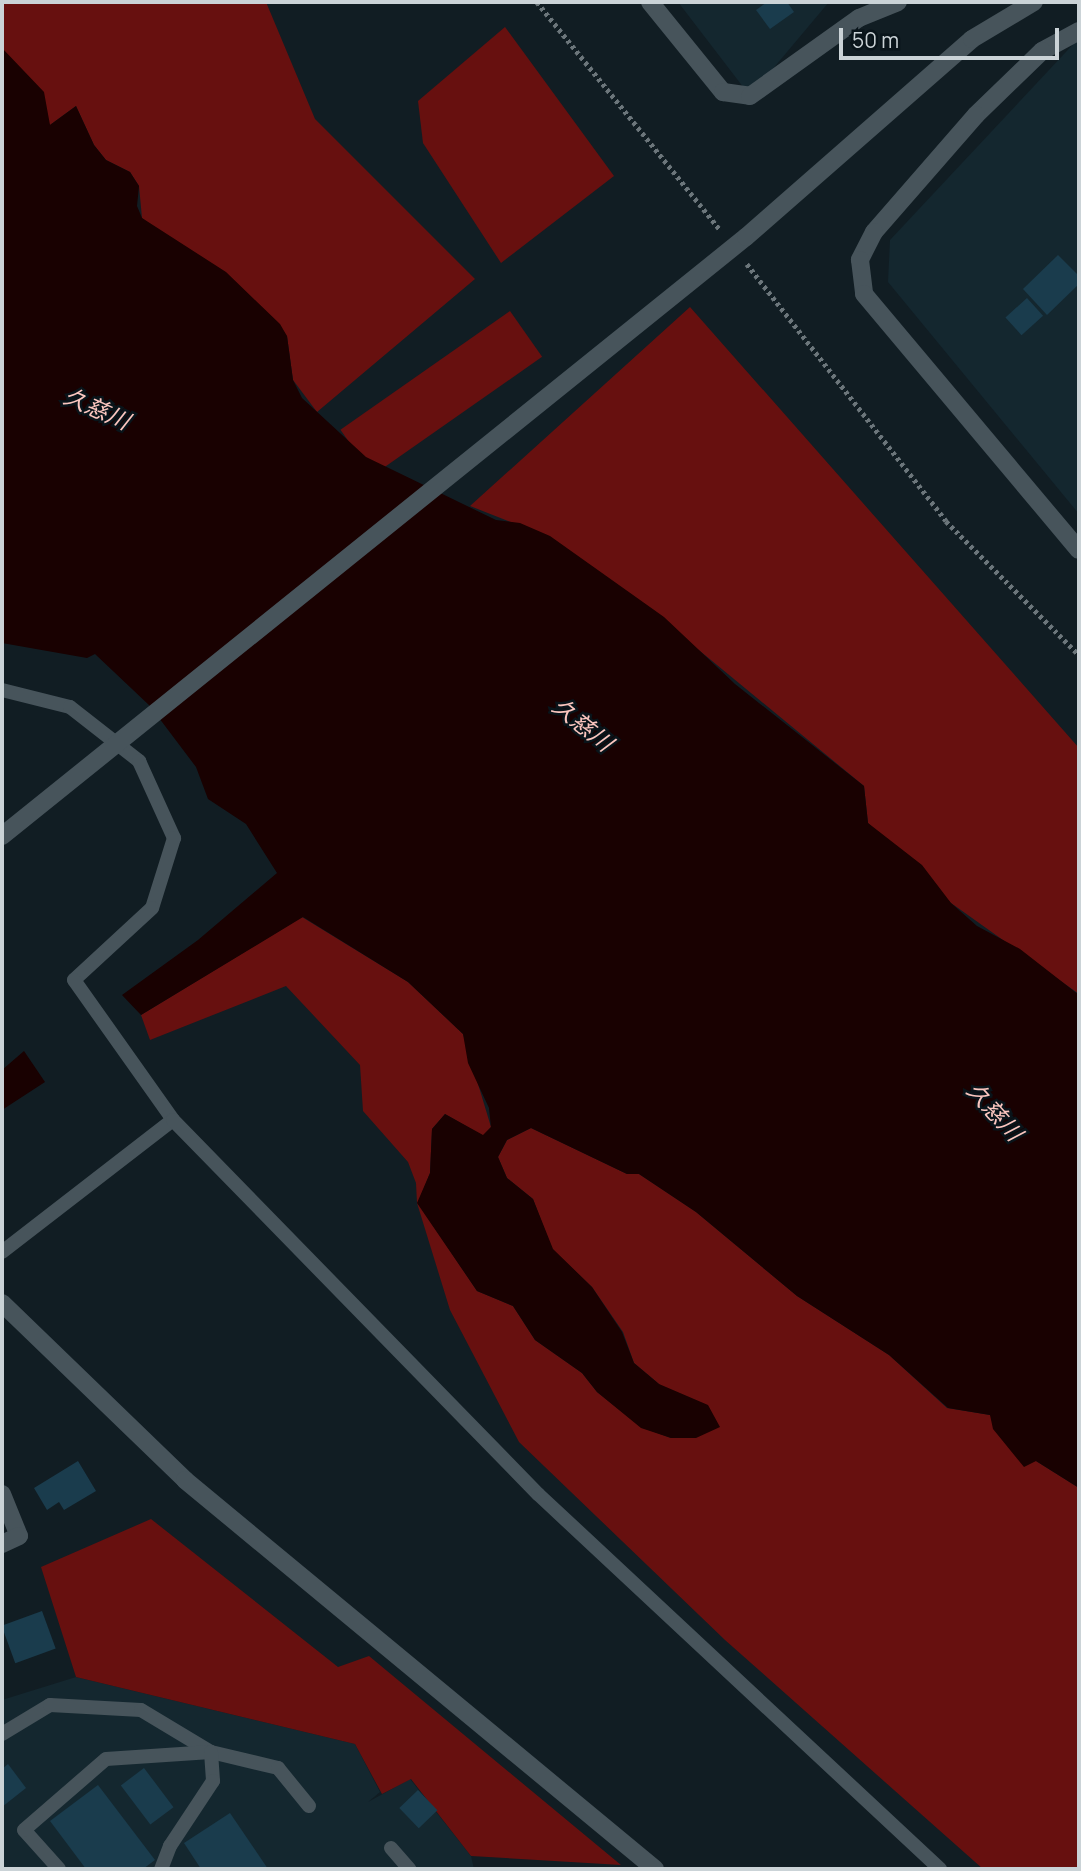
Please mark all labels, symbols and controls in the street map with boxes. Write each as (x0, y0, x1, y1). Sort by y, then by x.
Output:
scale bar (843, 14, 1064, 58)
text: 50 m (852, 26, 899, 54)
water label: 久慈川 (60, 381, 134, 435)
water label: 久慈川 (548, 692, 618, 756)
water label: 久慈川 (962, 1076, 1028, 1146)

